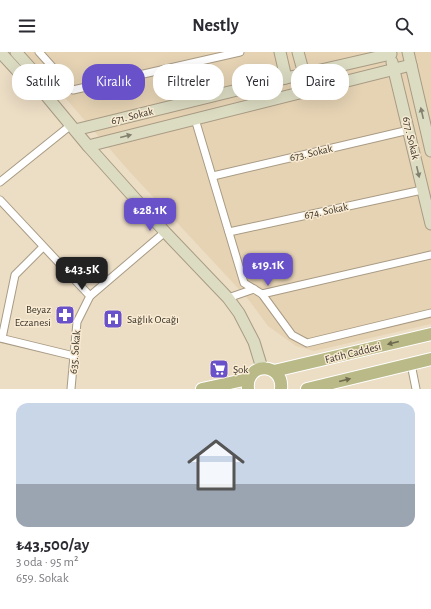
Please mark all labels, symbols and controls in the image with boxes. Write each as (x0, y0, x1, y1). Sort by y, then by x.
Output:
icon: menu (16, 15, 38, 37)
icon: search (393, 15, 415, 37)
text: Nestly (192, 17, 239, 35)
chip: Satılık (12, 64, 74, 100)
chip: Kiralık (82, 64, 145, 100)
chip: Filtreler (153, 64, 224, 100)
chip: Yeni (232, 64, 283, 100)
chip: Daire (291, 64, 349, 100)
street label: 671. Sokak (110, 105, 154, 127)
one-way arrow (419, 106, 425, 118)
street label: 677. Sokak (401, 115, 421, 161)
one-way arrow (120, 133, 132, 139)
street label: 673. Sokak (288, 143, 334, 163)
one-way arrow (416, 166, 422, 178)
pin: ₺28.1K (117, 198, 183, 232)
street label: 674. Sokak (303, 201, 349, 221)
text: ₺28.1K (133, 204, 167, 217)
pin: ₺19.1K (235, 253, 301, 287)
pin: ₺43.5K (49, 257, 115, 291)
text: ₺19.1K (252, 259, 284, 272)
text: ₺43.5K (65, 263, 99, 276)
place label: Beyaz Eczanesi (15, 304, 51, 328)
pharmacy icon: Beyaz Eczanesi (54, 304, 76, 326)
hospital icon: Sağlık Ocağı (102, 308, 124, 330)
place label: Sağlık Ocağı (127, 314, 179, 325)
street label: 635. Sokak (68, 330, 82, 374)
street label: Fatih Caddesi (324, 341, 382, 365)
one-way arrow (387, 341, 399, 347)
supermarket icon: Şok (208, 358, 230, 380)
place label: Şok (233, 364, 248, 375)
one-way arrow (339, 377, 351, 383)
icon: home (180, 429, 252, 501)
text: ₺43,500/ay (16, 536, 89, 553)
text: 3 oda · 95 m² (16, 556, 79, 569)
text: 659. Sokak (16, 572, 69, 585)

